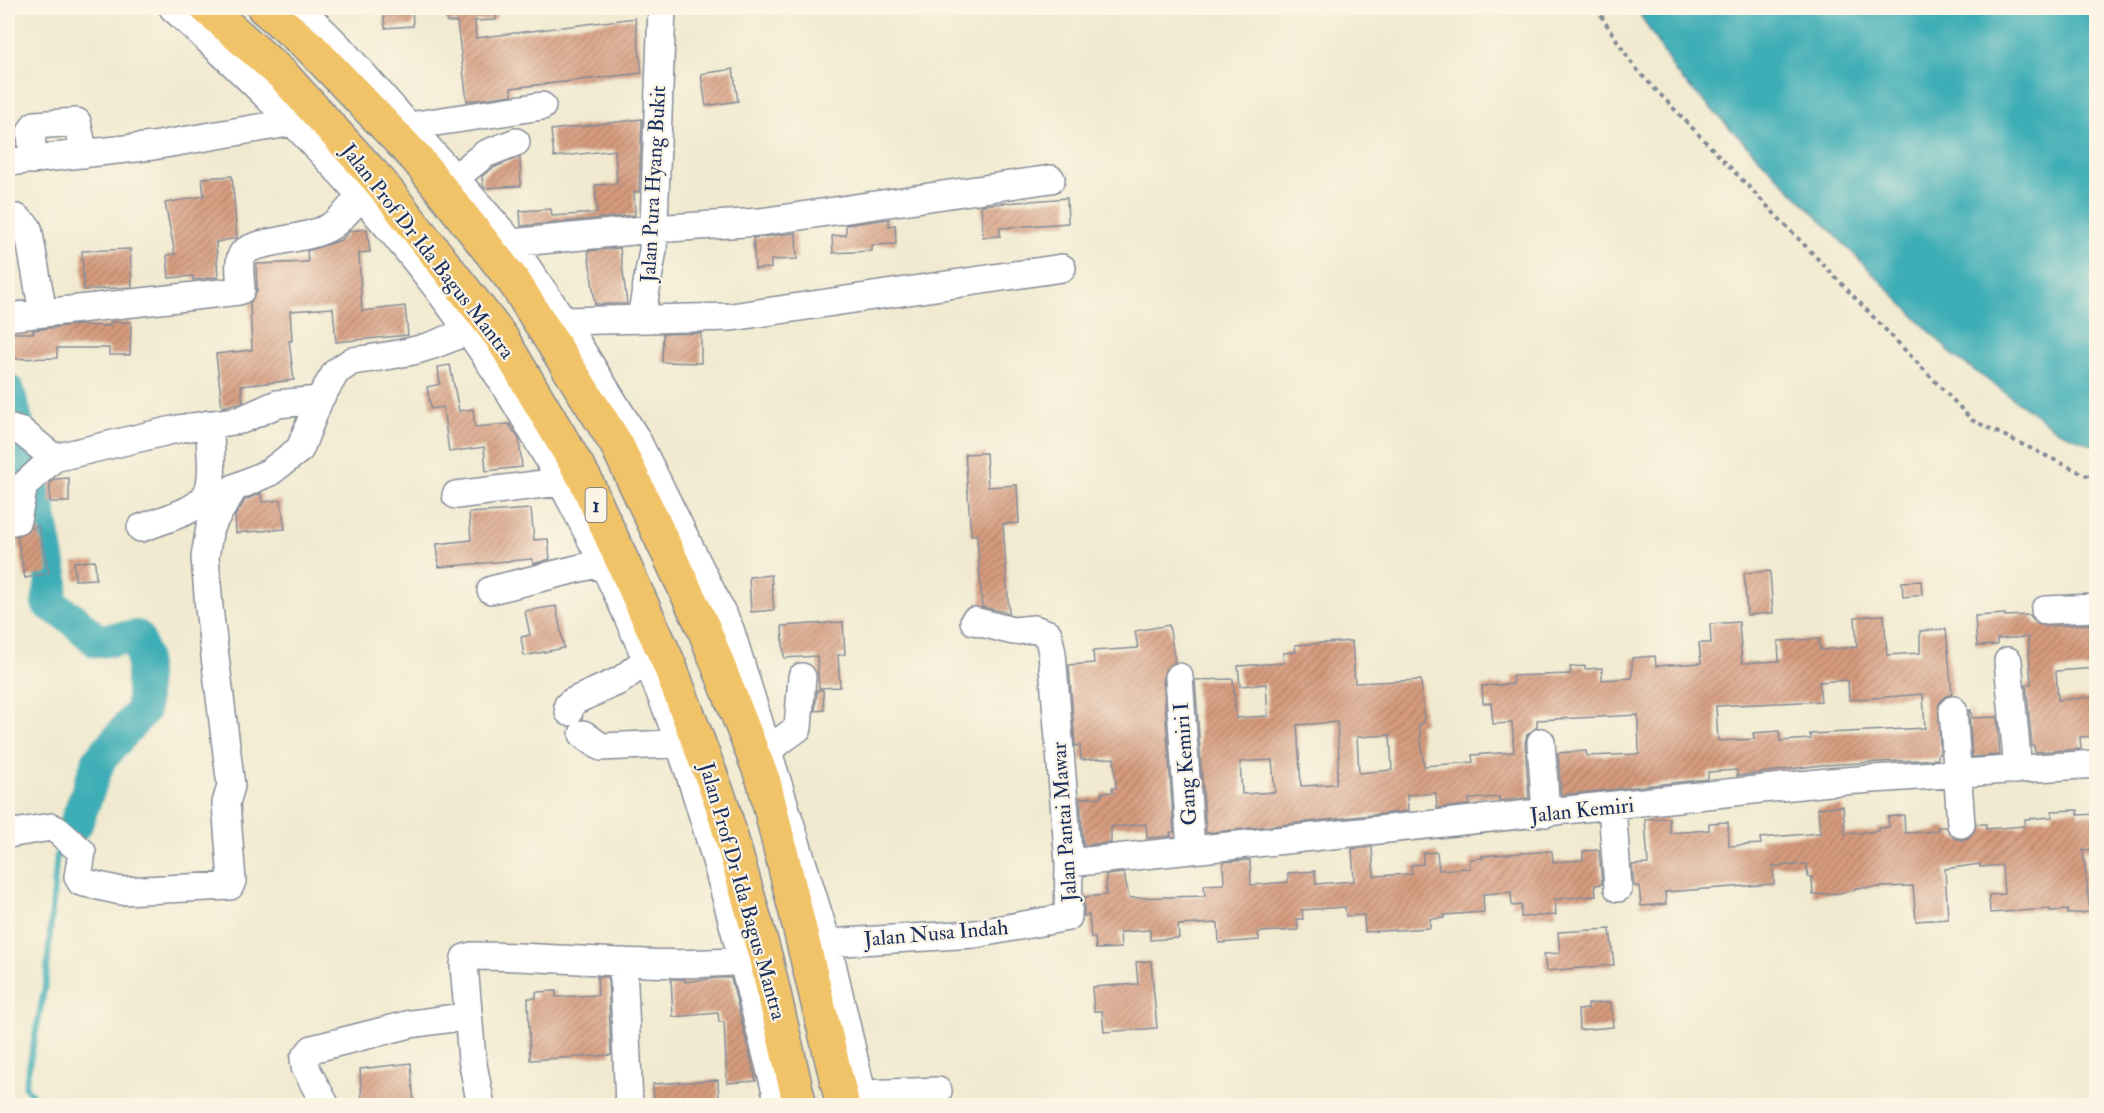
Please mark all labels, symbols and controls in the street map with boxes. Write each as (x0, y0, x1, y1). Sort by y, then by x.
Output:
street label: Jalan Pura Hyang Bukit (635, 85, 672, 284)
street label: Jalan Prof Dr Ida Bagus Mantra (334, 137, 520, 365)
road number: 1 (586, 488, 606, 522)
street label: Gang Kemiri I (1168, 702, 1203, 826)
street label: Jalan Pantai Mawar (1045, 741, 1084, 904)
street label: Jalan Prof Dr Ida Bagus Mantra (693, 758, 792, 1023)
street label: Jalan Kemiri (1528, 792, 1636, 829)
street label: Jalan Nusa Indah (862, 914, 1009, 953)

